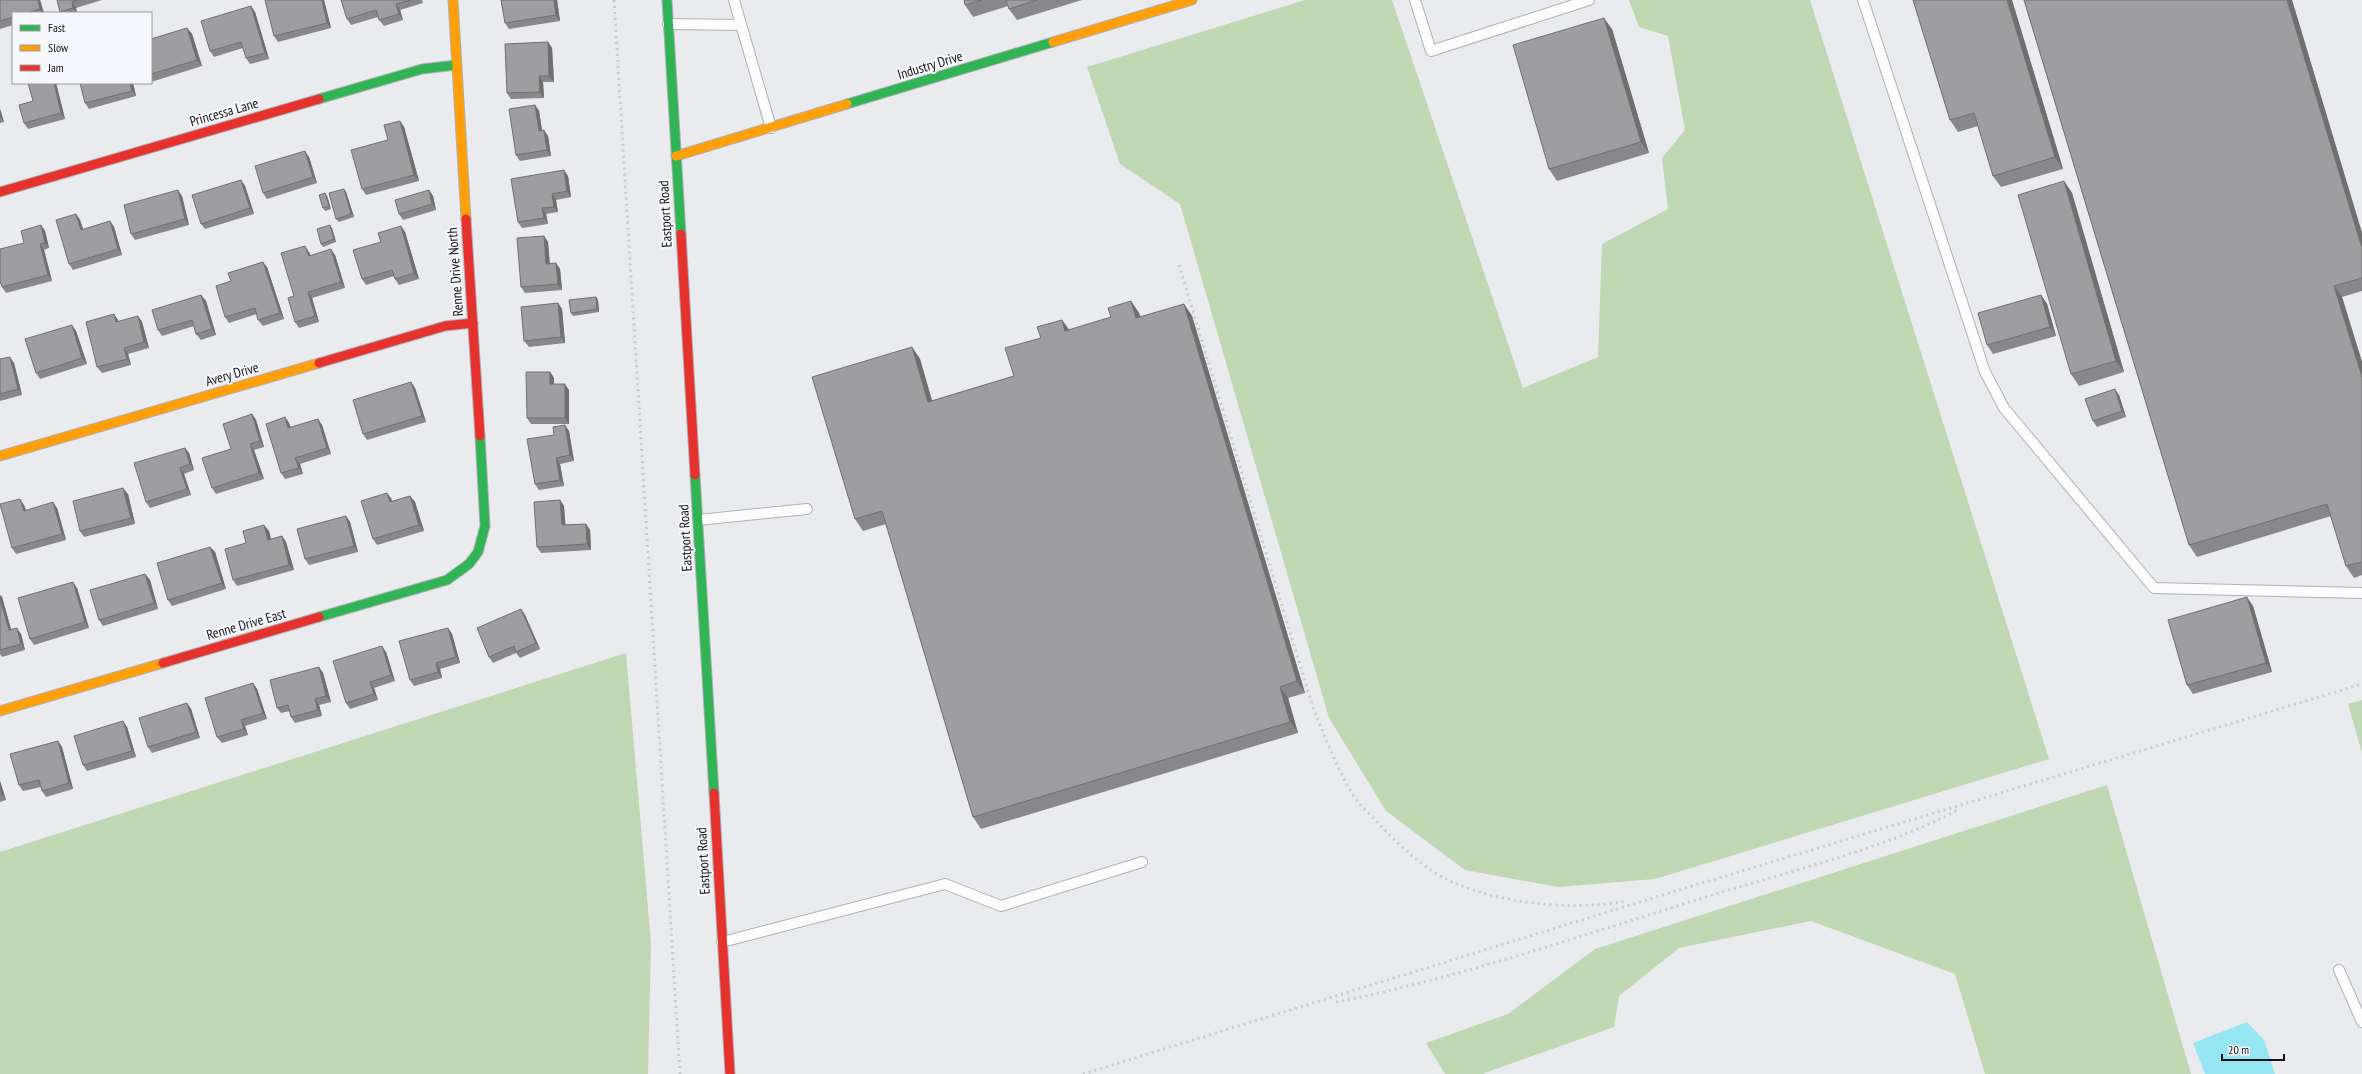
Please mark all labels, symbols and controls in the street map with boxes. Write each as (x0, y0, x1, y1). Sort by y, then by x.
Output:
legend (12, 12, 152, 84)
text: Fast (48, 20, 66, 35)
text: Slow (48, 40, 69, 55)
street label: Industry Drive (895, 47, 965, 83)
text: Jam (47, 60, 64, 75)
street label: Princessa Lane (188, 94, 261, 130)
street label: Eastport Road (654, 180, 676, 248)
street label: Renne Drive North (443, 227, 467, 317)
street label: Avery Drive (203, 358, 261, 390)
street label: Eastport Road (674, 504, 696, 572)
street label: Renne Drive East (204, 604, 288, 644)
street label: Eastport Road (692, 827, 714, 895)
scale bar (2222, 1036, 2284, 1062)
text: 20 m (2228, 1042, 2249, 1057)

